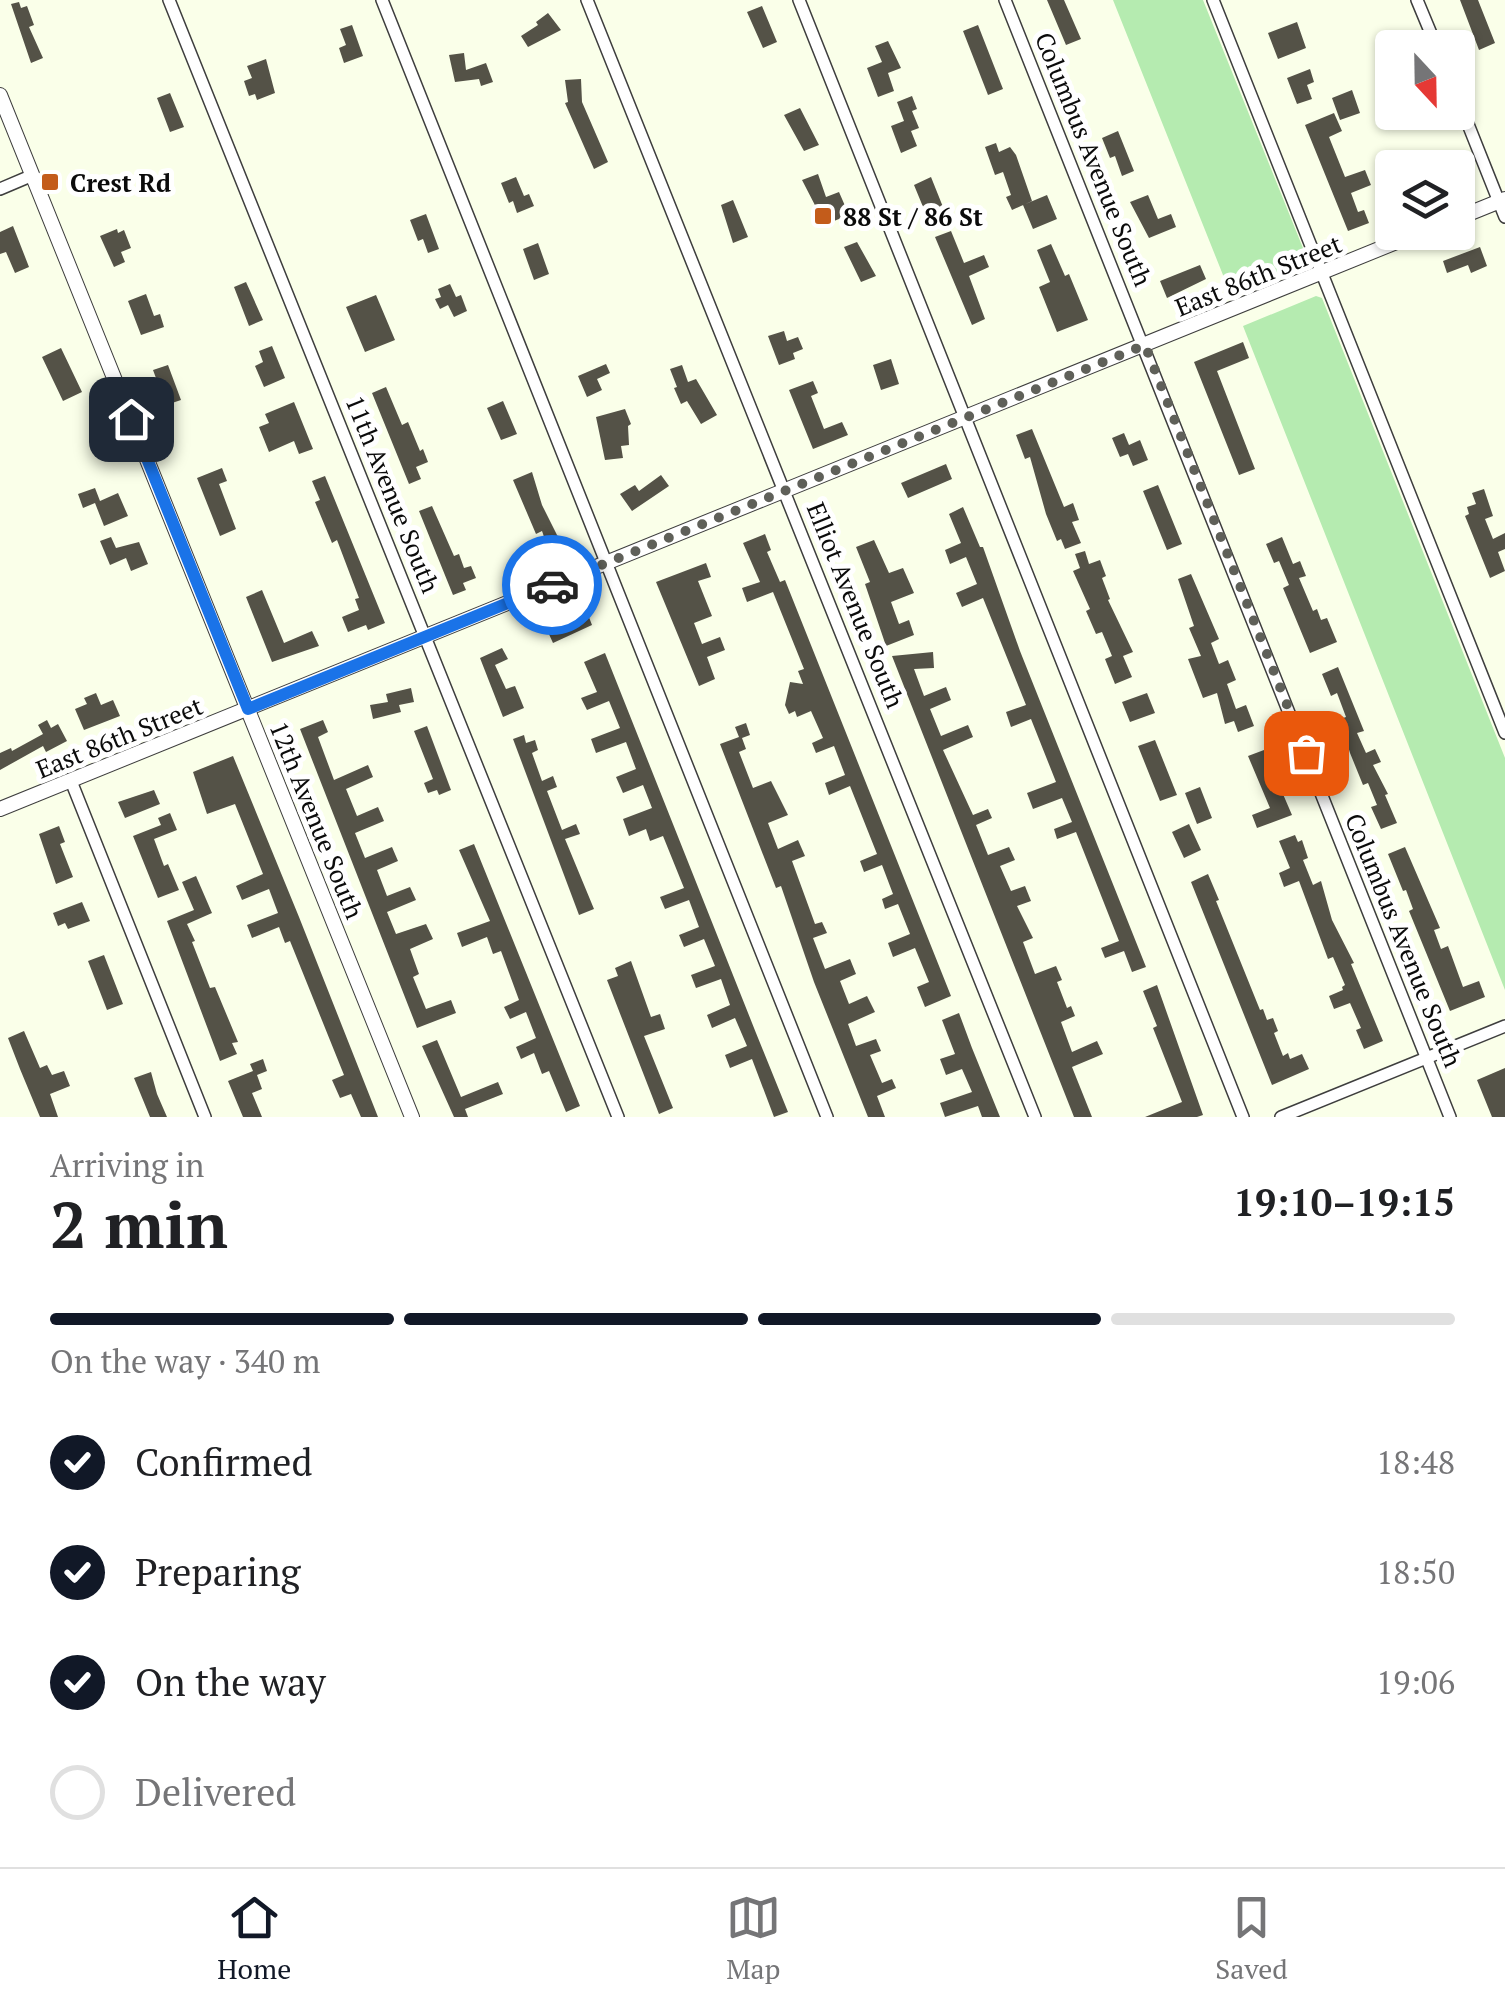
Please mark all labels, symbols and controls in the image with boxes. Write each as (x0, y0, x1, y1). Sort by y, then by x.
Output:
street label: Columbus Avenue South (1028, 27, 1160, 291)
north arrow (1375, 30, 1475, 130)
map controls (1375, 30, 1475, 250)
button: layers (1375, 150, 1475, 250)
place label: Crest Rd (70, 166, 171, 199)
marker: Crest Rd (39, 171, 61, 193)
place label: 88 St / 86 St (843, 200, 983, 233)
marker: 88 St / 86 St (812, 205, 834, 227)
street label: East 86th Street (1170, 227, 1346, 323)
pin (89, 377, 174, 462)
street label: 11th Avenue South (338, 391, 448, 598)
icon: home (104, 392, 159, 447)
street label: Elliot Avenue South (800, 497, 912, 713)
courier (502, 535, 602, 635)
icon: car (525, 558, 580, 613)
street label: East 86th Street (31, 689, 207, 785)
pin (1264, 711, 1349, 796)
street label: 12th Avenue South (262, 717, 372, 924)
icon: bag (1279, 726, 1334, 781)
street label: Columbus Avenue South (1338, 808, 1470, 1072)
text: Arriving in (50, 1144, 204, 1186)
text: 19:10–19:15 (1233, 1177, 1455, 1227)
text: 2 min (50, 1180, 228, 1267)
text: On the way · 340 m (50, 1340, 320, 1382)
icon: check (50, 1435, 105, 1490)
text: Confirmed (135, 1437, 313, 1487)
text: 18:48 (1376, 1441, 1455, 1483)
icon: check (50, 1545, 105, 1600)
text: Preparing (135, 1547, 301, 1597)
text: 18:50 (1376, 1551, 1455, 1593)
icon: check (50, 1655, 105, 1710)
text: On the way (135, 1657, 326, 1707)
text: 19:06 (1376, 1661, 1455, 1703)
text: Delivered (135, 1767, 296, 1817)
tab: Home (217, 1890, 291, 1987)
tab: Map (726, 1890, 781, 1987)
tab: Saved (1215, 1890, 1288, 1987)

